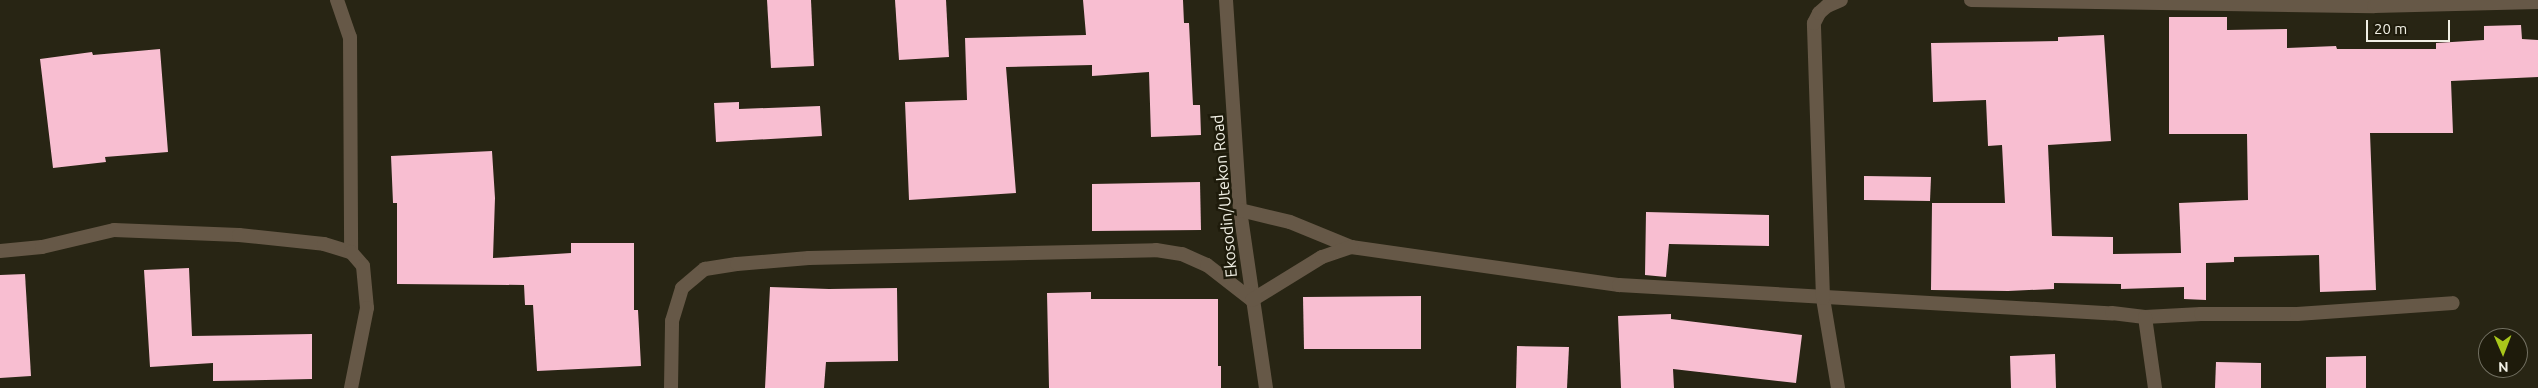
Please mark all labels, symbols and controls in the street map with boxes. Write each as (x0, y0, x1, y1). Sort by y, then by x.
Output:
scale bar (2368, 10, 2452, 42)
text: 20 m (2374, 20, 2407, 37)
street label: Ekosodin/Utekon Road (1207, 114, 1241, 278)
north arrow (2478, 328, 2528, 378)
text: N (2498, 359, 2509, 375)

